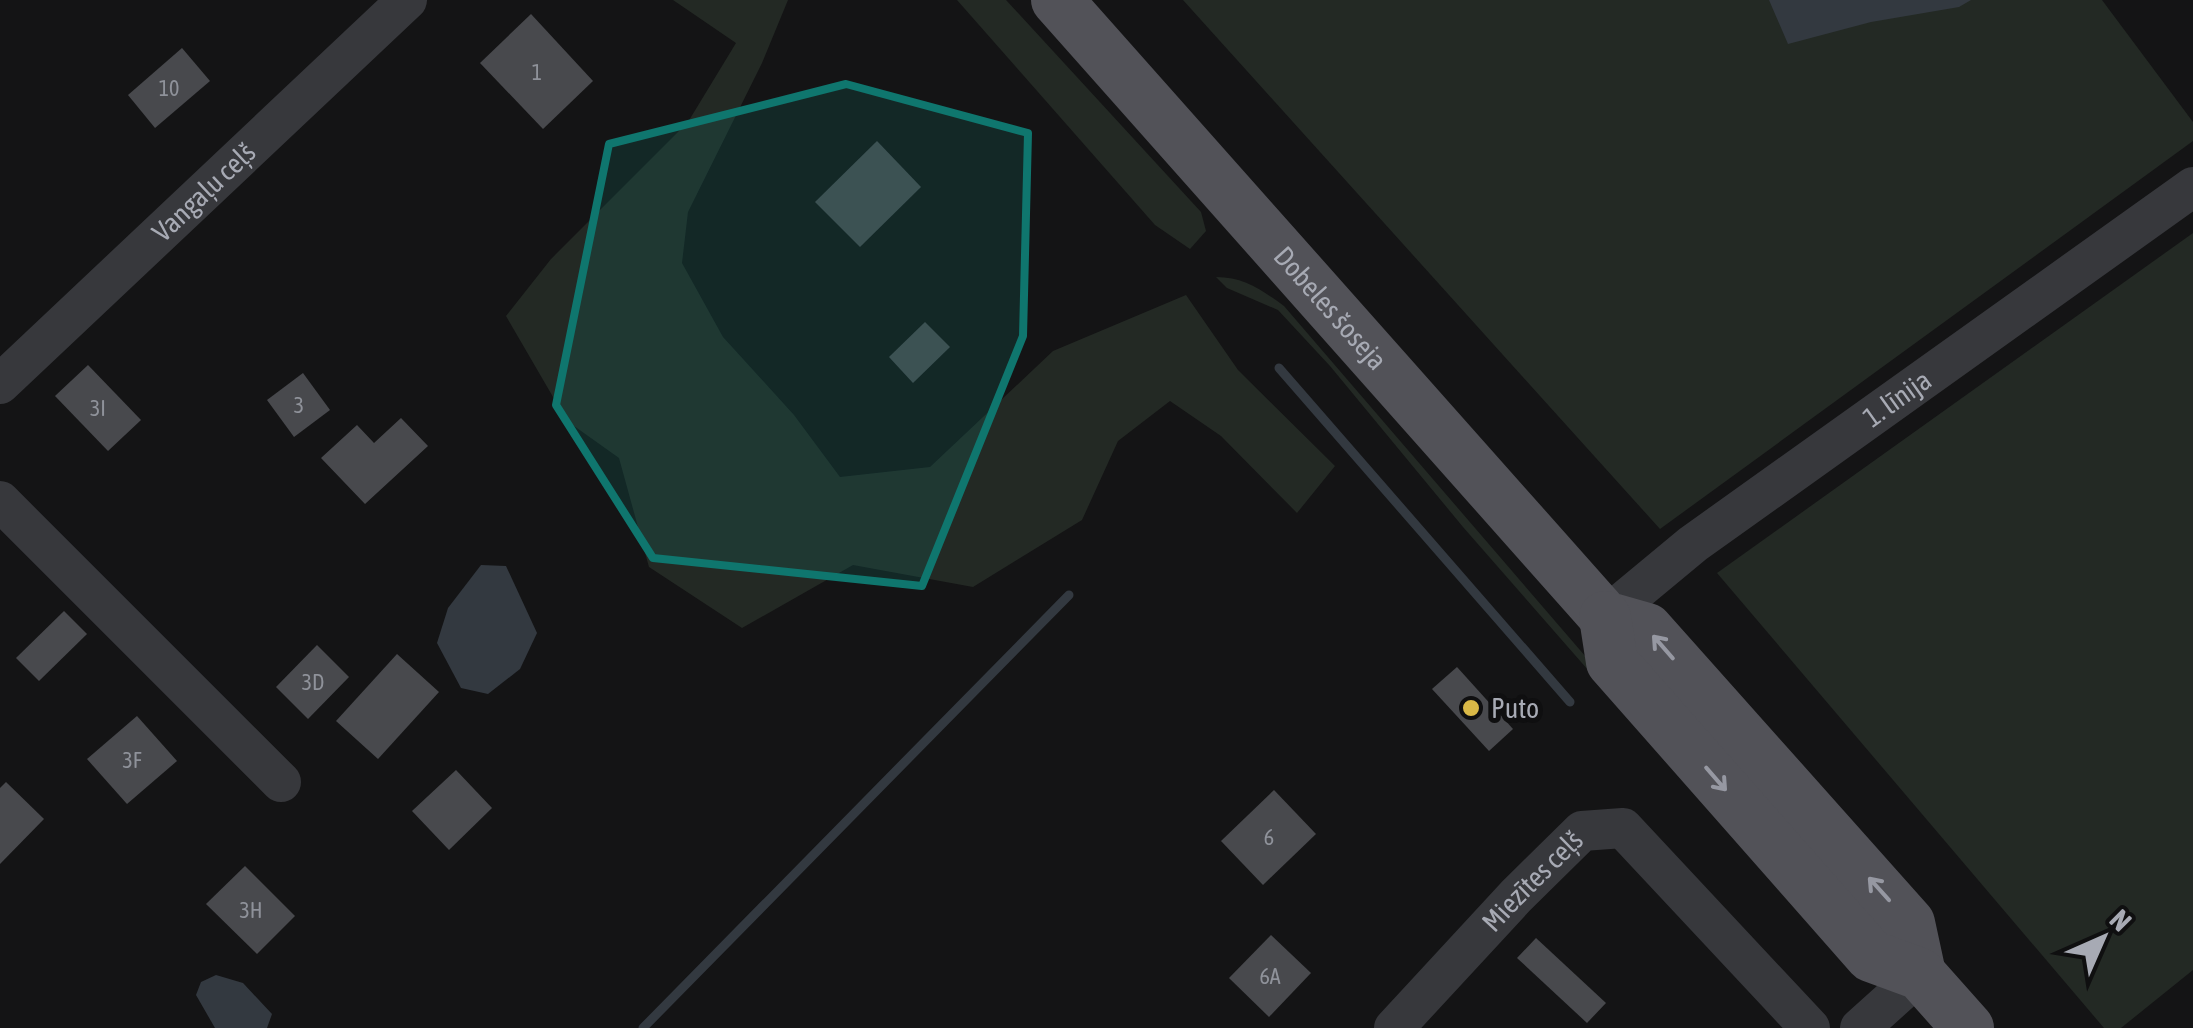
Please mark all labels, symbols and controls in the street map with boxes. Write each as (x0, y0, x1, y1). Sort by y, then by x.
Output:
house number: 1 (532, 59, 542, 85)
house number: 10 (159, 75, 179, 101)
street label: Vangaļu ceļš (146, 136, 262, 248)
street label: Dobeles šoseja (1268, 240, 1394, 376)
street label: 1. līnija (1857, 363, 1937, 433)
house number: 3 (294, 392, 304, 418)
house number: 3I (90, 395, 106, 421)
one-way arrow (1651, 635, 1674, 660)
house number: 3D (302, 669, 324, 695)
place label: Puto (1491, 692, 1539, 724)
marker: Puto (1460, 697, 1482, 719)
house number: 3F (122, 747, 142, 773)
one-way arrow (1704, 766, 1727, 791)
house number: 6 (1264, 824, 1274, 850)
street label: Miezītes ceļš (1476, 824, 1589, 938)
one-way arrow (1868, 877, 1891, 902)
north arrow (2053, 888, 2153, 988)
house number: 3H (239, 897, 263, 923)
text: N (2104, 903, 2138, 937)
house number: 6A (1259, 963, 1281, 989)

